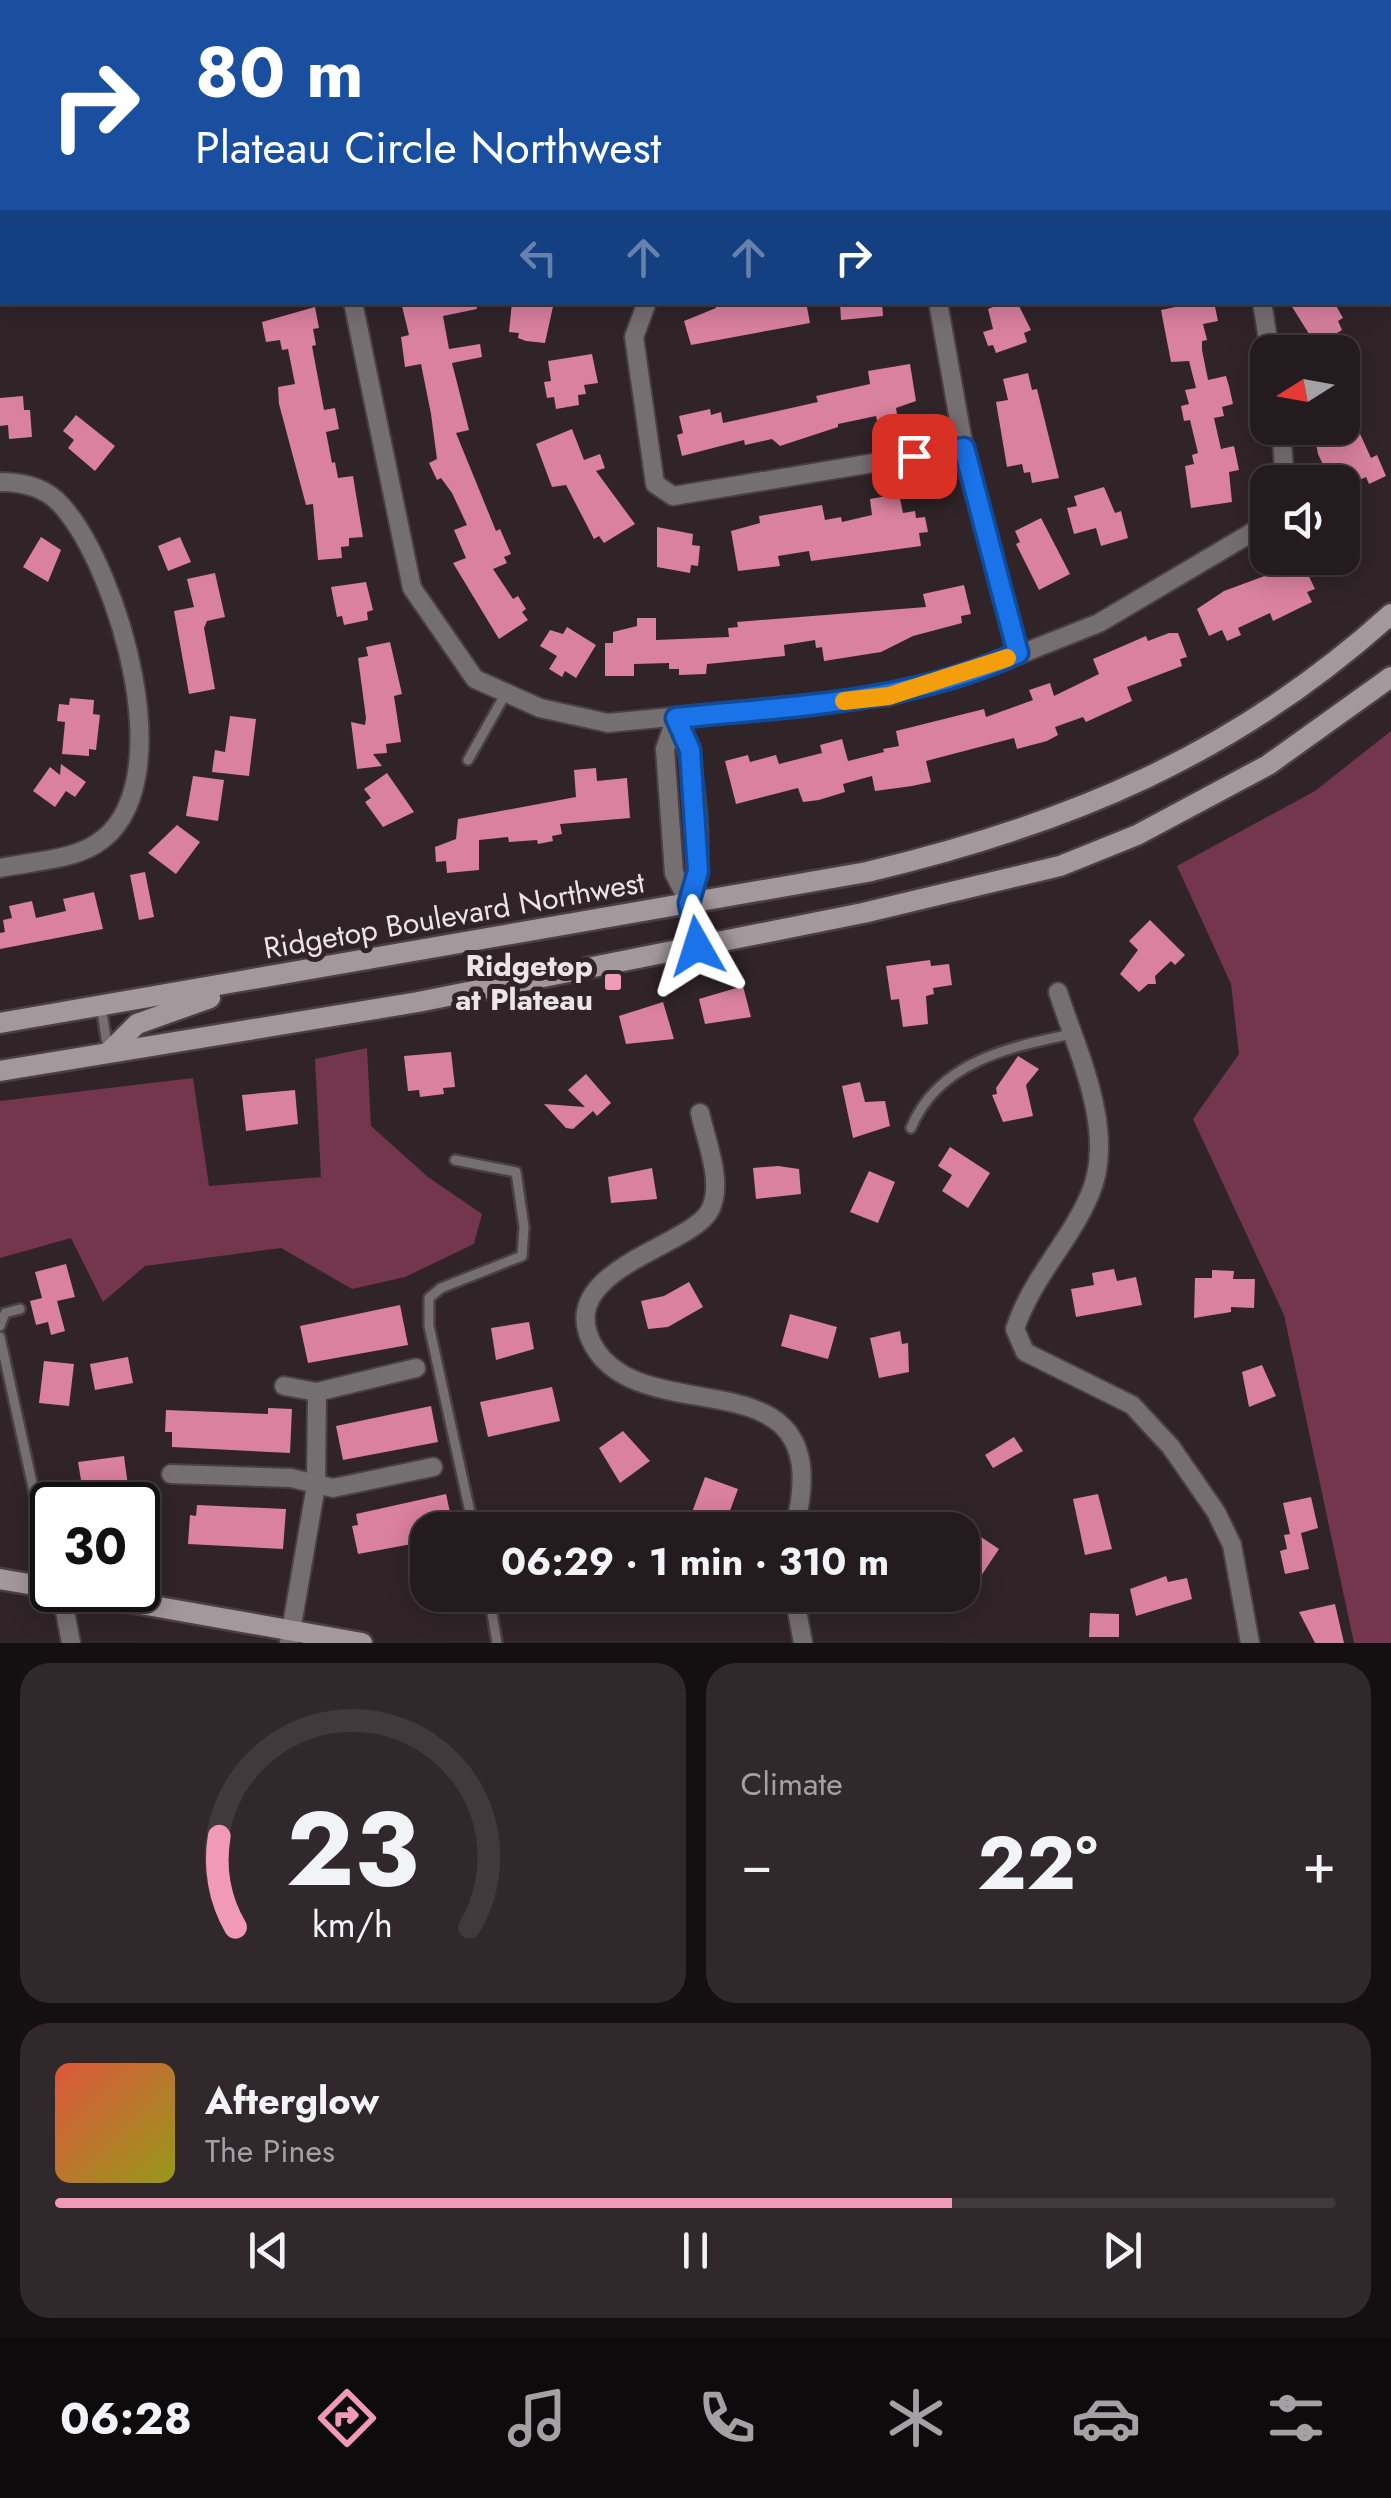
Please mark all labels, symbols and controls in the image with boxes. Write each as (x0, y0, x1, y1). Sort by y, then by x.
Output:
text: 80 m (195, 22, 364, 123)
icon: right (30, 40, 160, 170)
text: Plateau Circle Northwest (195, 115, 661, 180)
icon: left (511, 230, 566, 285)
icon: ahead (616, 230, 671, 285)
icon: ahead (721, 230, 776, 285)
icon: right (826, 230, 881, 285)
north arrow (1250, 335, 1360, 445)
map controls (1250, 335, 1360, 575)
pin (872, 414, 957, 499)
icon: arrive (887, 429, 942, 484)
button: sound (1250, 465, 1360, 575)
street label: Ridgetop Boulevard Northwest (260, 860, 649, 970)
position arrow (645, 894, 749, 998)
place label: Ridgetop at Plateau (455, 944, 593, 1021)
marker: Ridgetop at Plateau (602, 971, 624, 993)
speed limit sign: 30 (30, 1482, 160, 1612)
text: 06:29 · 1 min · 310 m (501, 1534, 889, 1589)
text: Climate (741, 1761, 843, 1807)
text: 23 (286, 1774, 419, 1924)
text: 22° (977, 1809, 1098, 1917)
text: − (741, 1824, 773, 1904)
text: + (1302, 1824, 1336, 1904)
text: km/h (312, 1899, 393, 1950)
text: Afterglow (205, 2073, 379, 2128)
text: The Pines (205, 2128, 335, 2174)
icon: previous (241, 2223, 296, 2278)
icon: pause (668, 2223, 723, 2278)
icon: next (1095, 2223, 1150, 2278)
icon: directions (312, 2383, 382, 2453)
icon: music (502, 2383, 572, 2453)
icon: phone (692, 2383, 762, 2453)
icon: climate (881, 2383, 951, 2453)
icon: car (1071, 2383, 1141, 2453)
icon: filters (1261, 2383, 1331, 2453)
text: 06:28 (60, 2386, 192, 2451)

